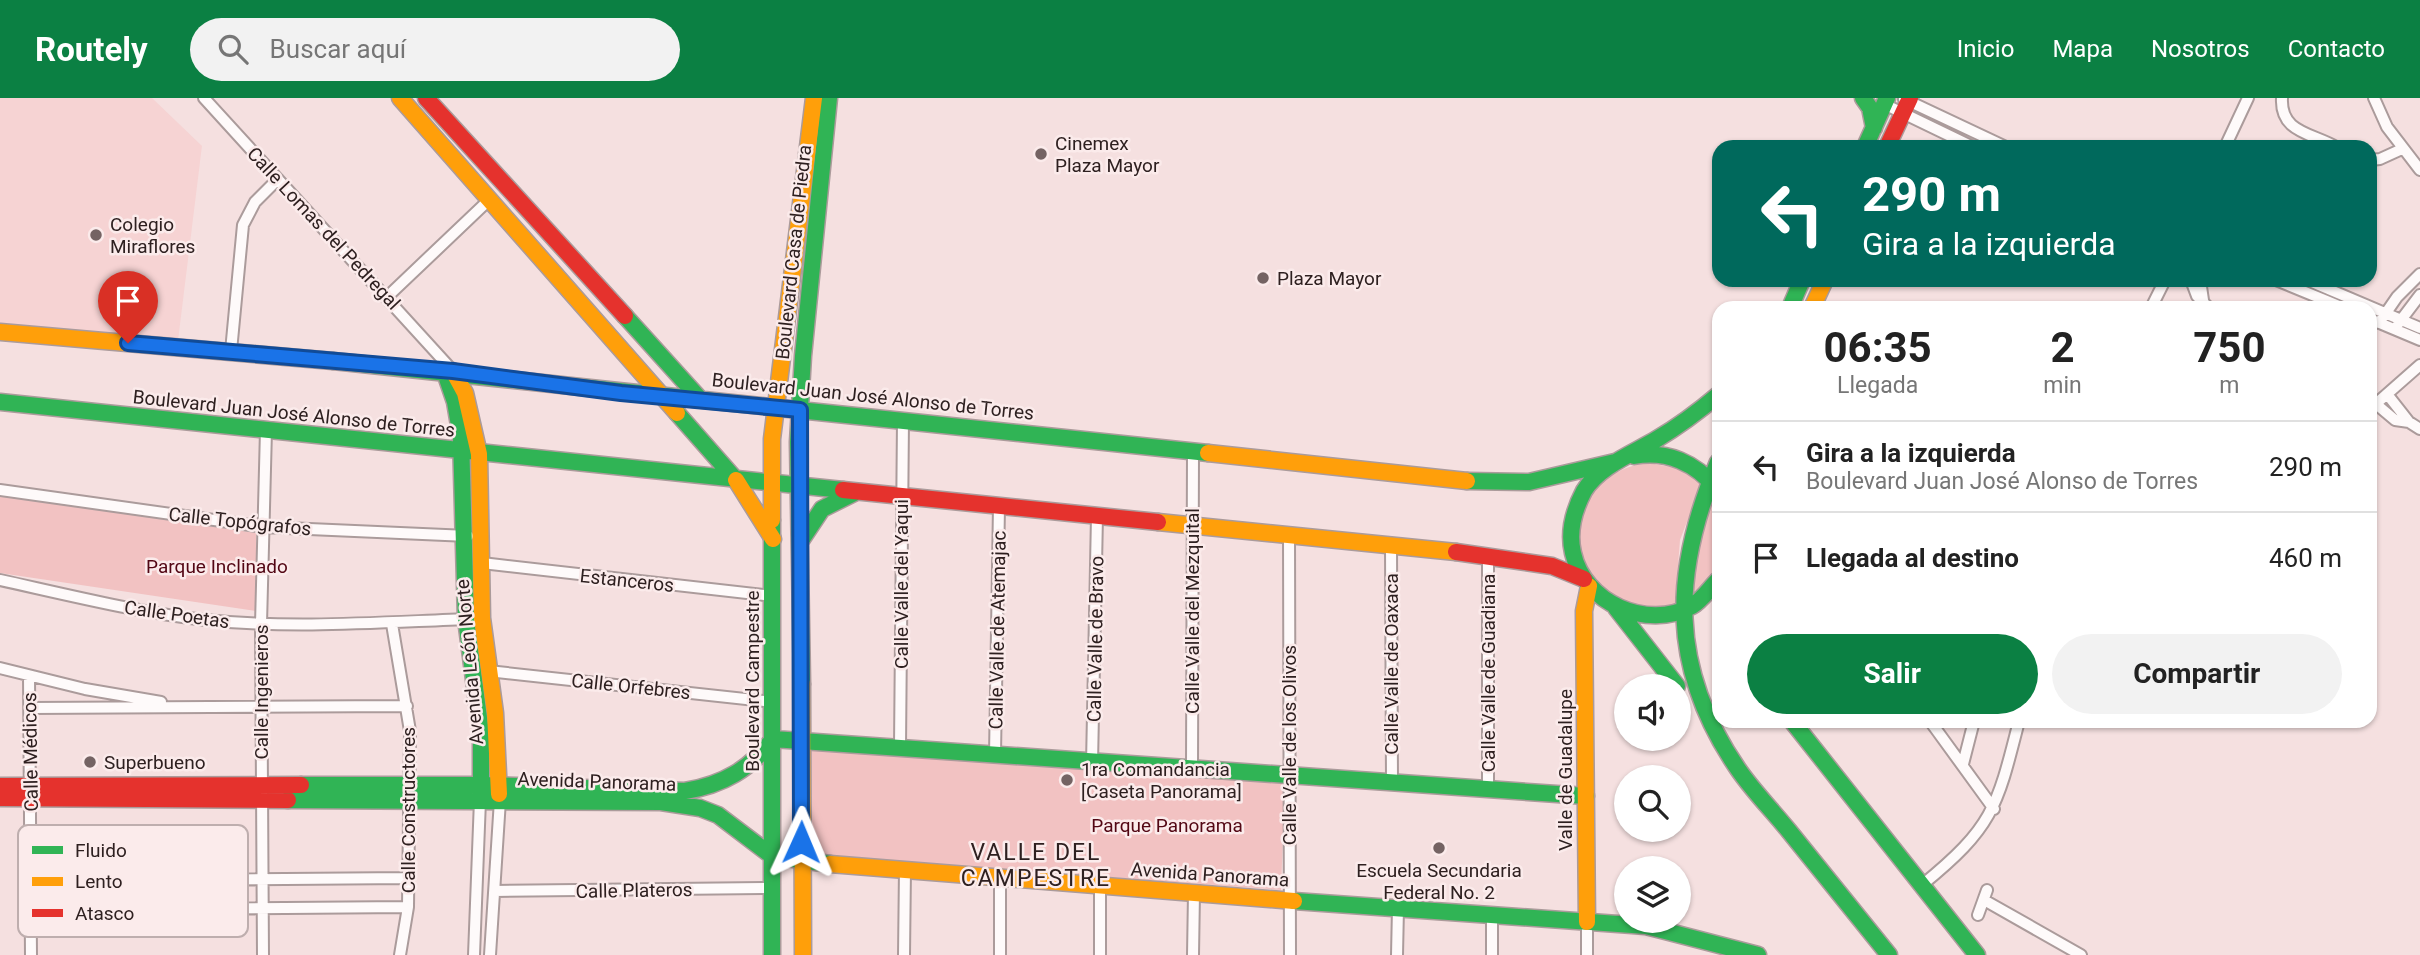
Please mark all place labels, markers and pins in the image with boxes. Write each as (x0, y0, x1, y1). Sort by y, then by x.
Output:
place label: Cinemex Plaza Mayor (1055, 132, 1160, 177)
marker: Cinemex Plaza Mayor (1033, 146, 1049, 162)
place label: Colegio Miraflores (110, 213, 195, 258)
marker: Colegio Miraflores (88, 227, 104, 243)
place label: Plaza Mayor (1277, 267, 1382, 290)
marker: Plaza Mayor (1255, 270, 1271, 286)
pin (98, 271, 158, 343)
place label: Superbueno (104, 751, 206, 774)
marker: Superbueno (82, 754, 98, 770)
place label: 1ra Comandancia [Caseta Panorama] (1081, 758, 1242, 803)
marker: 1ra Comandancia [Caseta Panorama] (1059, 772, 1075, 788)
marker: Escuela Secundaria Federal No. 2 (1431, 840, 1447, 856)
place label: Escuela Secundaria Federal No. 2 (1356, 859, 1522, 904)

